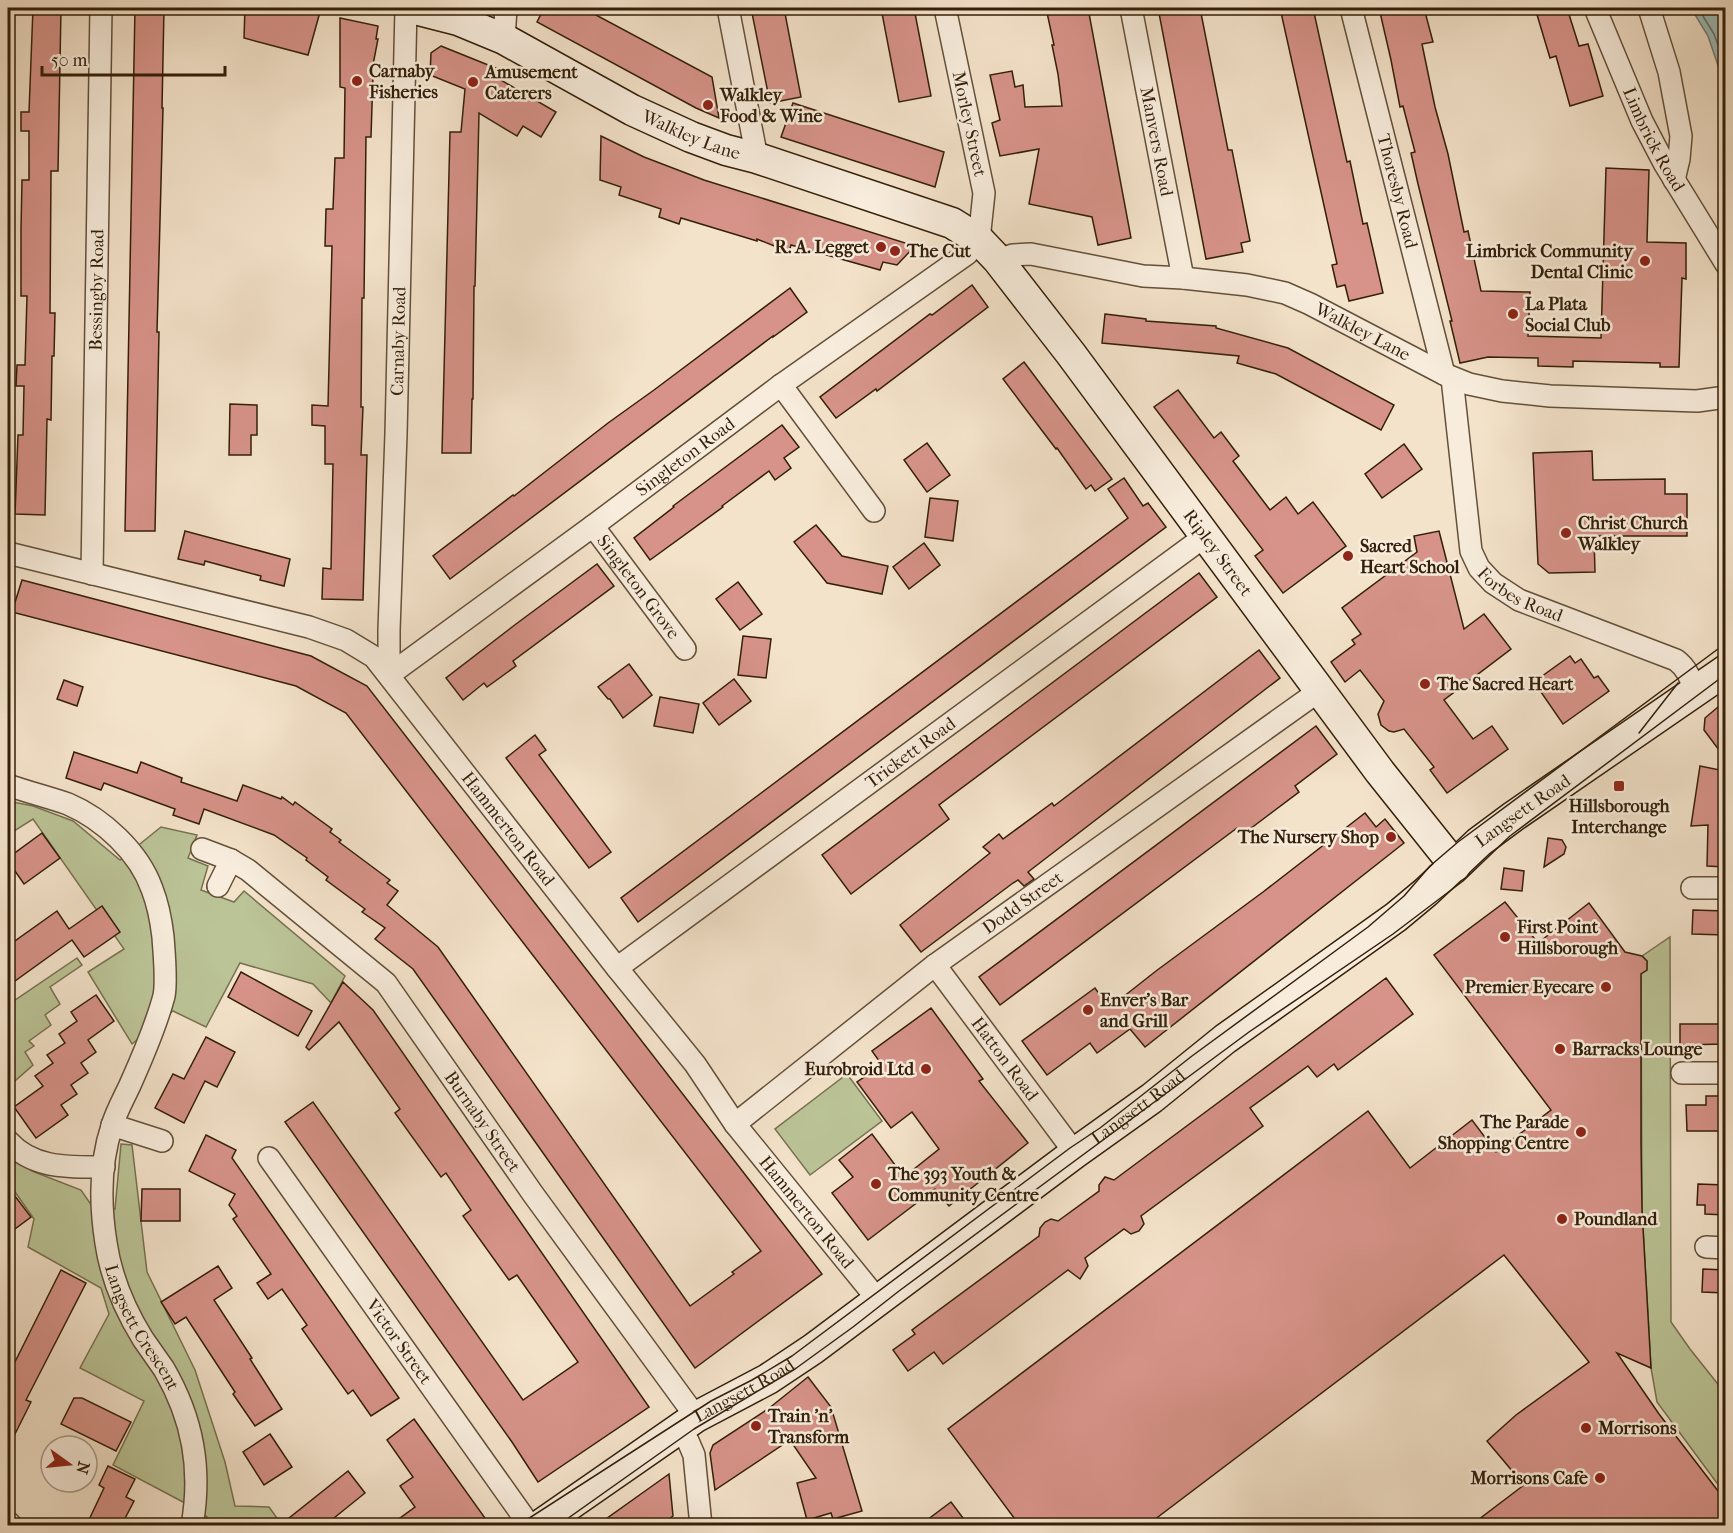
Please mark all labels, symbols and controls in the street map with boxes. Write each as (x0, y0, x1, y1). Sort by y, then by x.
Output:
scale bar (42, 39, 225, 77)
text: 50 m (51, 50, 88, 71)
place label: Carnaby Fisheries (368, 61, 438, 103)
place label: Amusement Caterers (484, 62, 578, 104)
street label: Morley Street (948, 69, 991, 179)
marker: Carnaby Fisheries (350, 74, 364, 88)
marker: Amusement Caterers (466, 75, 480, 89)
street label: Limbrick Road (1619, 84, 1689, 195)
place label: Walkley Food & Wine (719, 85, 822, 127)
street label: Manvers Road (1136, 85, 1178, 198)
marker: Walkley Food & Wine (701, 98, 715, 112)
street label: Walkley Lane (638, 105, 743, 164)
street label: Thoresby Road (1373, 132, 1422, 251)
street label: Bessingby Road (85, 229, 108, 351)
place label: R. A. Legget (775, 237, 870, 258)
marker: R. A. Legget (874, 240, 888, 254)
place label: The Cut (906, 241, 972, 262)
place label: Limbrick Community Dental Clinic (1466, 241, 1634, 283)
marker: The Cut (888, 244, 902, 258)
marker: Limbrick Community Dental Clinic (1638, 254, 1652, 268)
street label: Carnaby Road (386, 286, 410, 396)
place label: La Plata Social Club (1525, 294, 1611, 336)
street label: Walkley Lane (1311, 298, 1414, 365)
marker: La Plata Social Club (1506, 307, 1520, 321)
street label: Singleton Road (632, 413, 739, 501)
street label: Ripley Street (1179, 505, 1257, 601)
place label: Christ Church Walkley (1577, 513, 1689, 555)
marker: Christ Church Walkley (1559, 526, 1573, 540)
street label: Singleton Grove (593, 531, 684, 643)
place label: Sacred Heart School (1360, 536, 1461, 578)
marker: Sacred Heart School (1341, 549, 1355, 563)
street label: Forbes Road (1473, 563, 1566, 626)
place label: The Sacred Heart (1436, 674, 1574, 695)
marker: The Sacred Heart (1418, 677, 1432, 691)
street label: Trickett Road (861, 712, 960, 793)
street label: Hammerton Road (457, 768, 559, 890)
street label: Langsett Road (1471, 770, 1574, 852)
marker: Hillsborough Interchange (1612, 779, 1626, 793)
place label: Hillsborough Interchange (1568, 796, 1670, 838)
place label: The Nursery Shop (1237, 827, 1379, 848)
marker: The Nursery Shop (1384, 830, 1398, 844)
street label: Dodd Street (978, 866, 1067, 938)
place label: First Point Hillsborough (1516, 917, 1619, 959)
marker: First Point Hillsborough (1498, 930, 1512, 944)
place label: Premier Eyecare (1465, 977, 1594, 998)
marker: Premier Eyecare (1599, 980, 1613, 994)
place label: Enver's Bar and Grill (1100, 990, 1189, 1032)
marker: Enver's Bar and Grill (1081, 1003, 1095, 1017)
street label: Hatton Road (967, 1013, 1043, 1105)
place label: Barracks Lounge (1572, 1039, 1702, 1060)
marker: Barracks Lounge (1553, 1042, 1567, 1056)
place label: Eurobroid Ltd (804, 1059, 915, 1080)
marker: Eurobroid Ltd (919, 1062, 933, 1076)
street label: Langsett Road (1087, 1065, 1189, 1149)
street label: Burnaby Street (440, 1067, 525, 1177)
place label: The Parade Shopping Centre (1438, 1112, 1569, 1154)
marker: The Parade Shopping Centre (1574, 1125, 1588, 1139)
street label: Hammerton Road (755, 1152, 859, 1273)
place label: The 393 Youth & Community Centre (887, 1164, 1039, 1206)
marker: The 393 Youth & Community Centre (869, 1177, 883, 1191)
place label: Poundland (1574, 1209, 1658, 1230)
marker: Poundland (1555, 1212, 1569, 1226)
street label: Langsett Crescent (100, 1262, 184, 1394)
street label: Victor Street (361, 1294, 437, 1389)
street label: Langsett Road (690, 1354, 798, 1427)
place label: Train 'n' Transform (767, 1406, 850, 1448)
place label: Morrisons (1597, 1418, 1677, 1439)
marker: Train 'n' Transform (749, 1419, 763, 1433)
marker: Morrisons (1579, 1421, 1593, 1435)
north arrow (39, 1434, 99, 1494)
text: N (72, 1459, 94, 1477)
place label: Morrisons Cafe (1470, 1468, 1588, 1489)
marker: Morrisons Cafe (1593, 1471, 1607, 1485)

